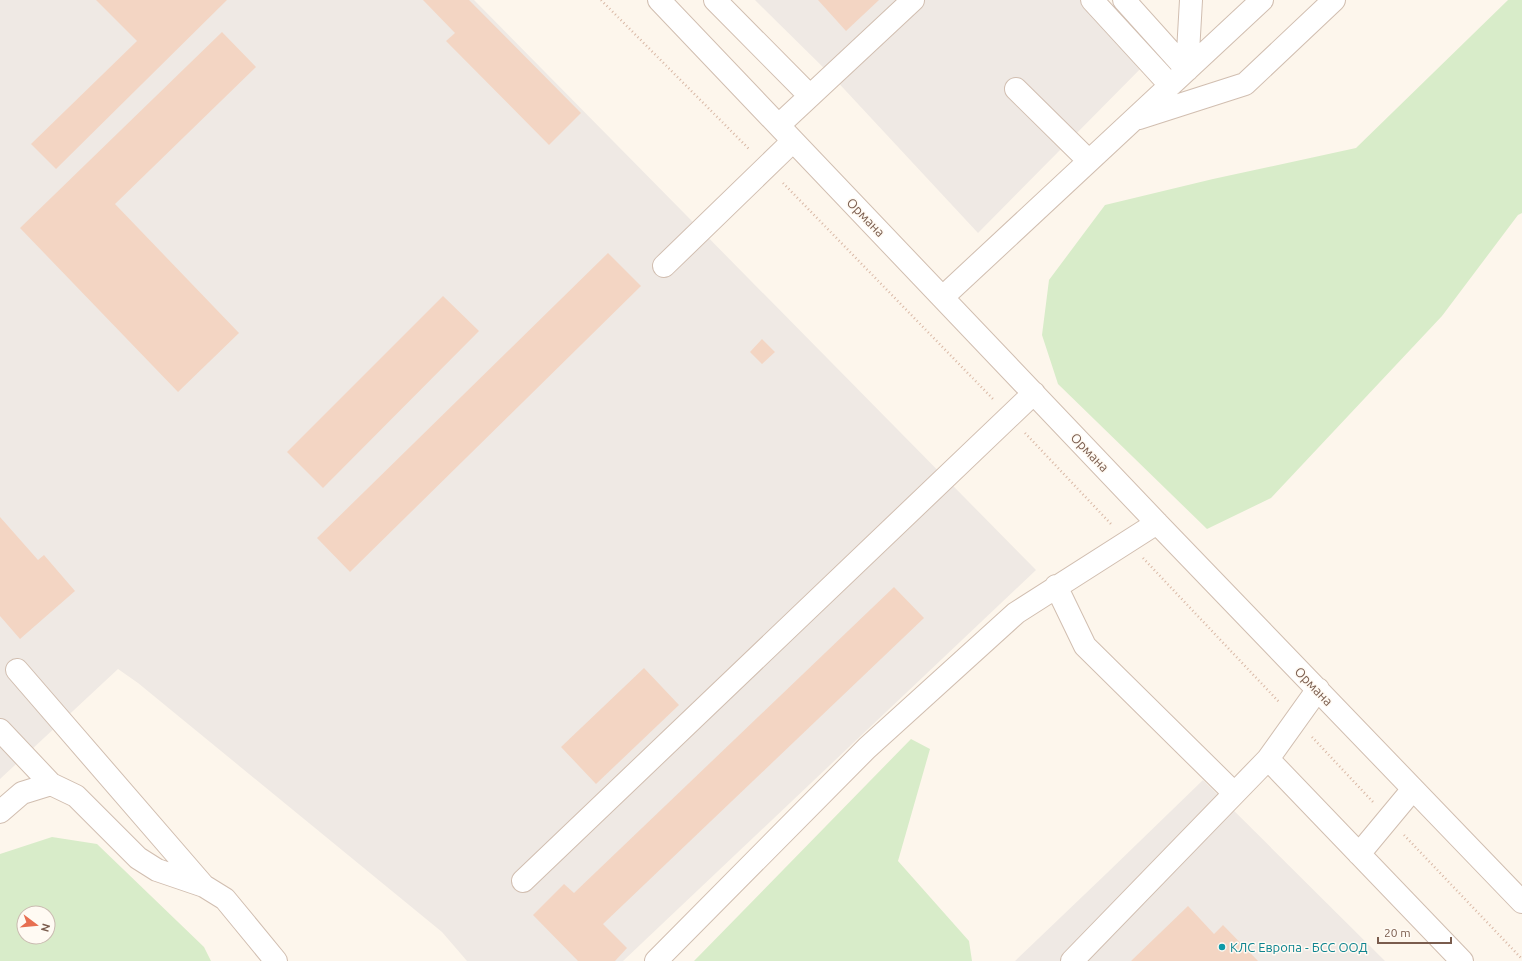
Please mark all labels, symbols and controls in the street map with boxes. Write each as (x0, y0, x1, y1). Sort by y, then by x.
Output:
street label: Ормана (844, 195, 888, 239)
street label: Ормана (1068, 430, 1112, 474)
street label: Ормана (1292, 664, 1336, 708)
north arrow (16, 905, 56, 945)
scale bar (1378, 919, 1451, 945)
text: N (39, 922, 53, 933)
text: 20 m (1384, 926, 1411, 939)
place label: КЛС Европа - БСС ООД (1230, 940, 1368, 954)
marker: КЛС Европа - БСС ООД (1217, 942, 1227, 952)

